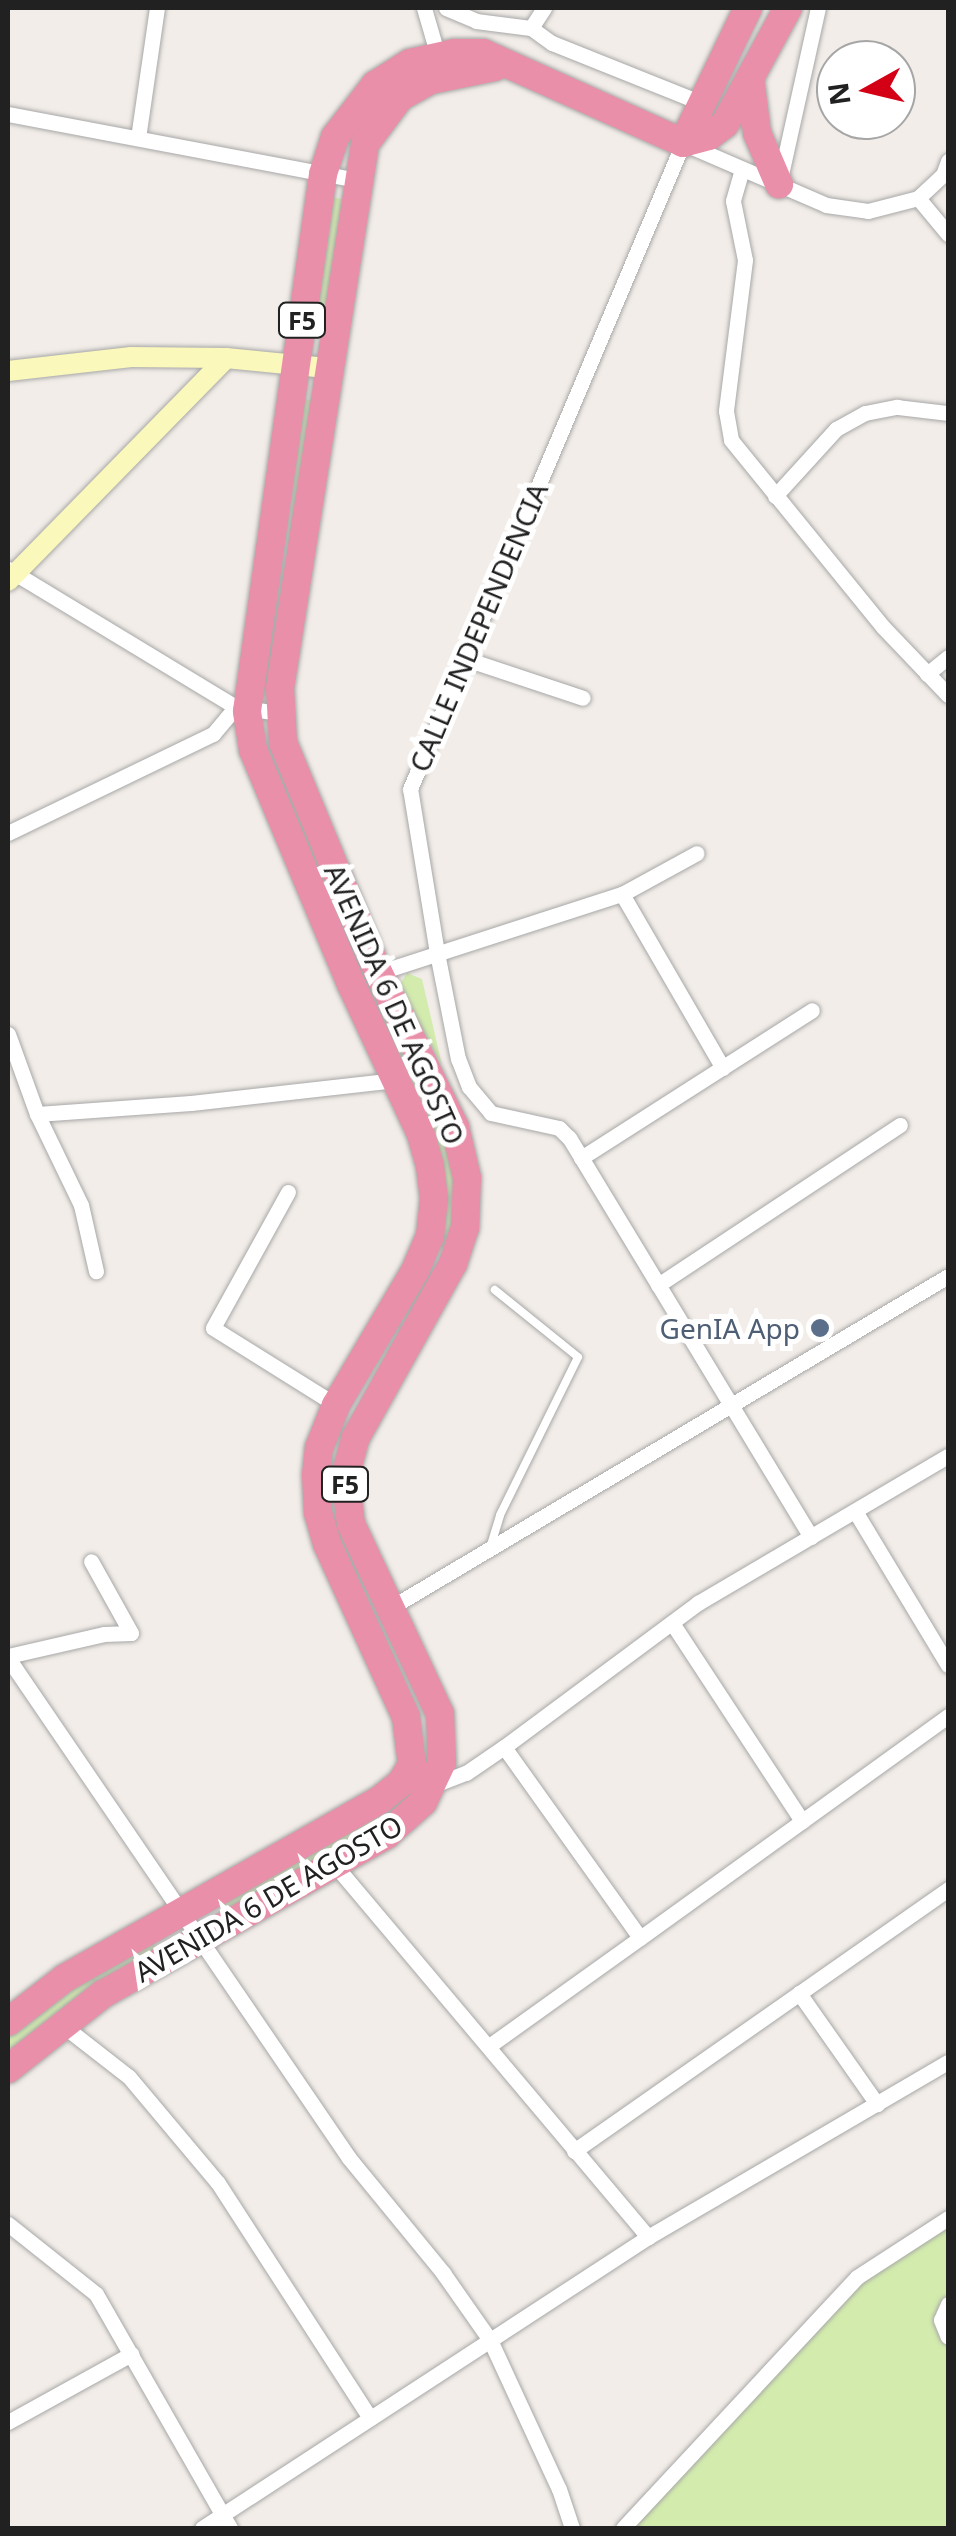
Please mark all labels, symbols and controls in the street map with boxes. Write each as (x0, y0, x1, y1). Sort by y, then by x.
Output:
north arrow (816, 40, 916, 140)
text: N (818, 80, 859, 108)
road number: F5 (277, 300, 327, 340)
street label: CALLE INDEPENDENCIA (402, 477, 554, 777)
street label: AVENIDA 6 DE AGOSTO (318, 859, 472, 1149)
place label: GenIA App (660, 1311, 800, 1345)
marker: GenIA App (809, 1317, 831, 1339)
road number: F5 (320, 1464, 370, 1504)
street label: AVENIDA 6 DE AGOSTO (128, 1808, 408, 1988)

